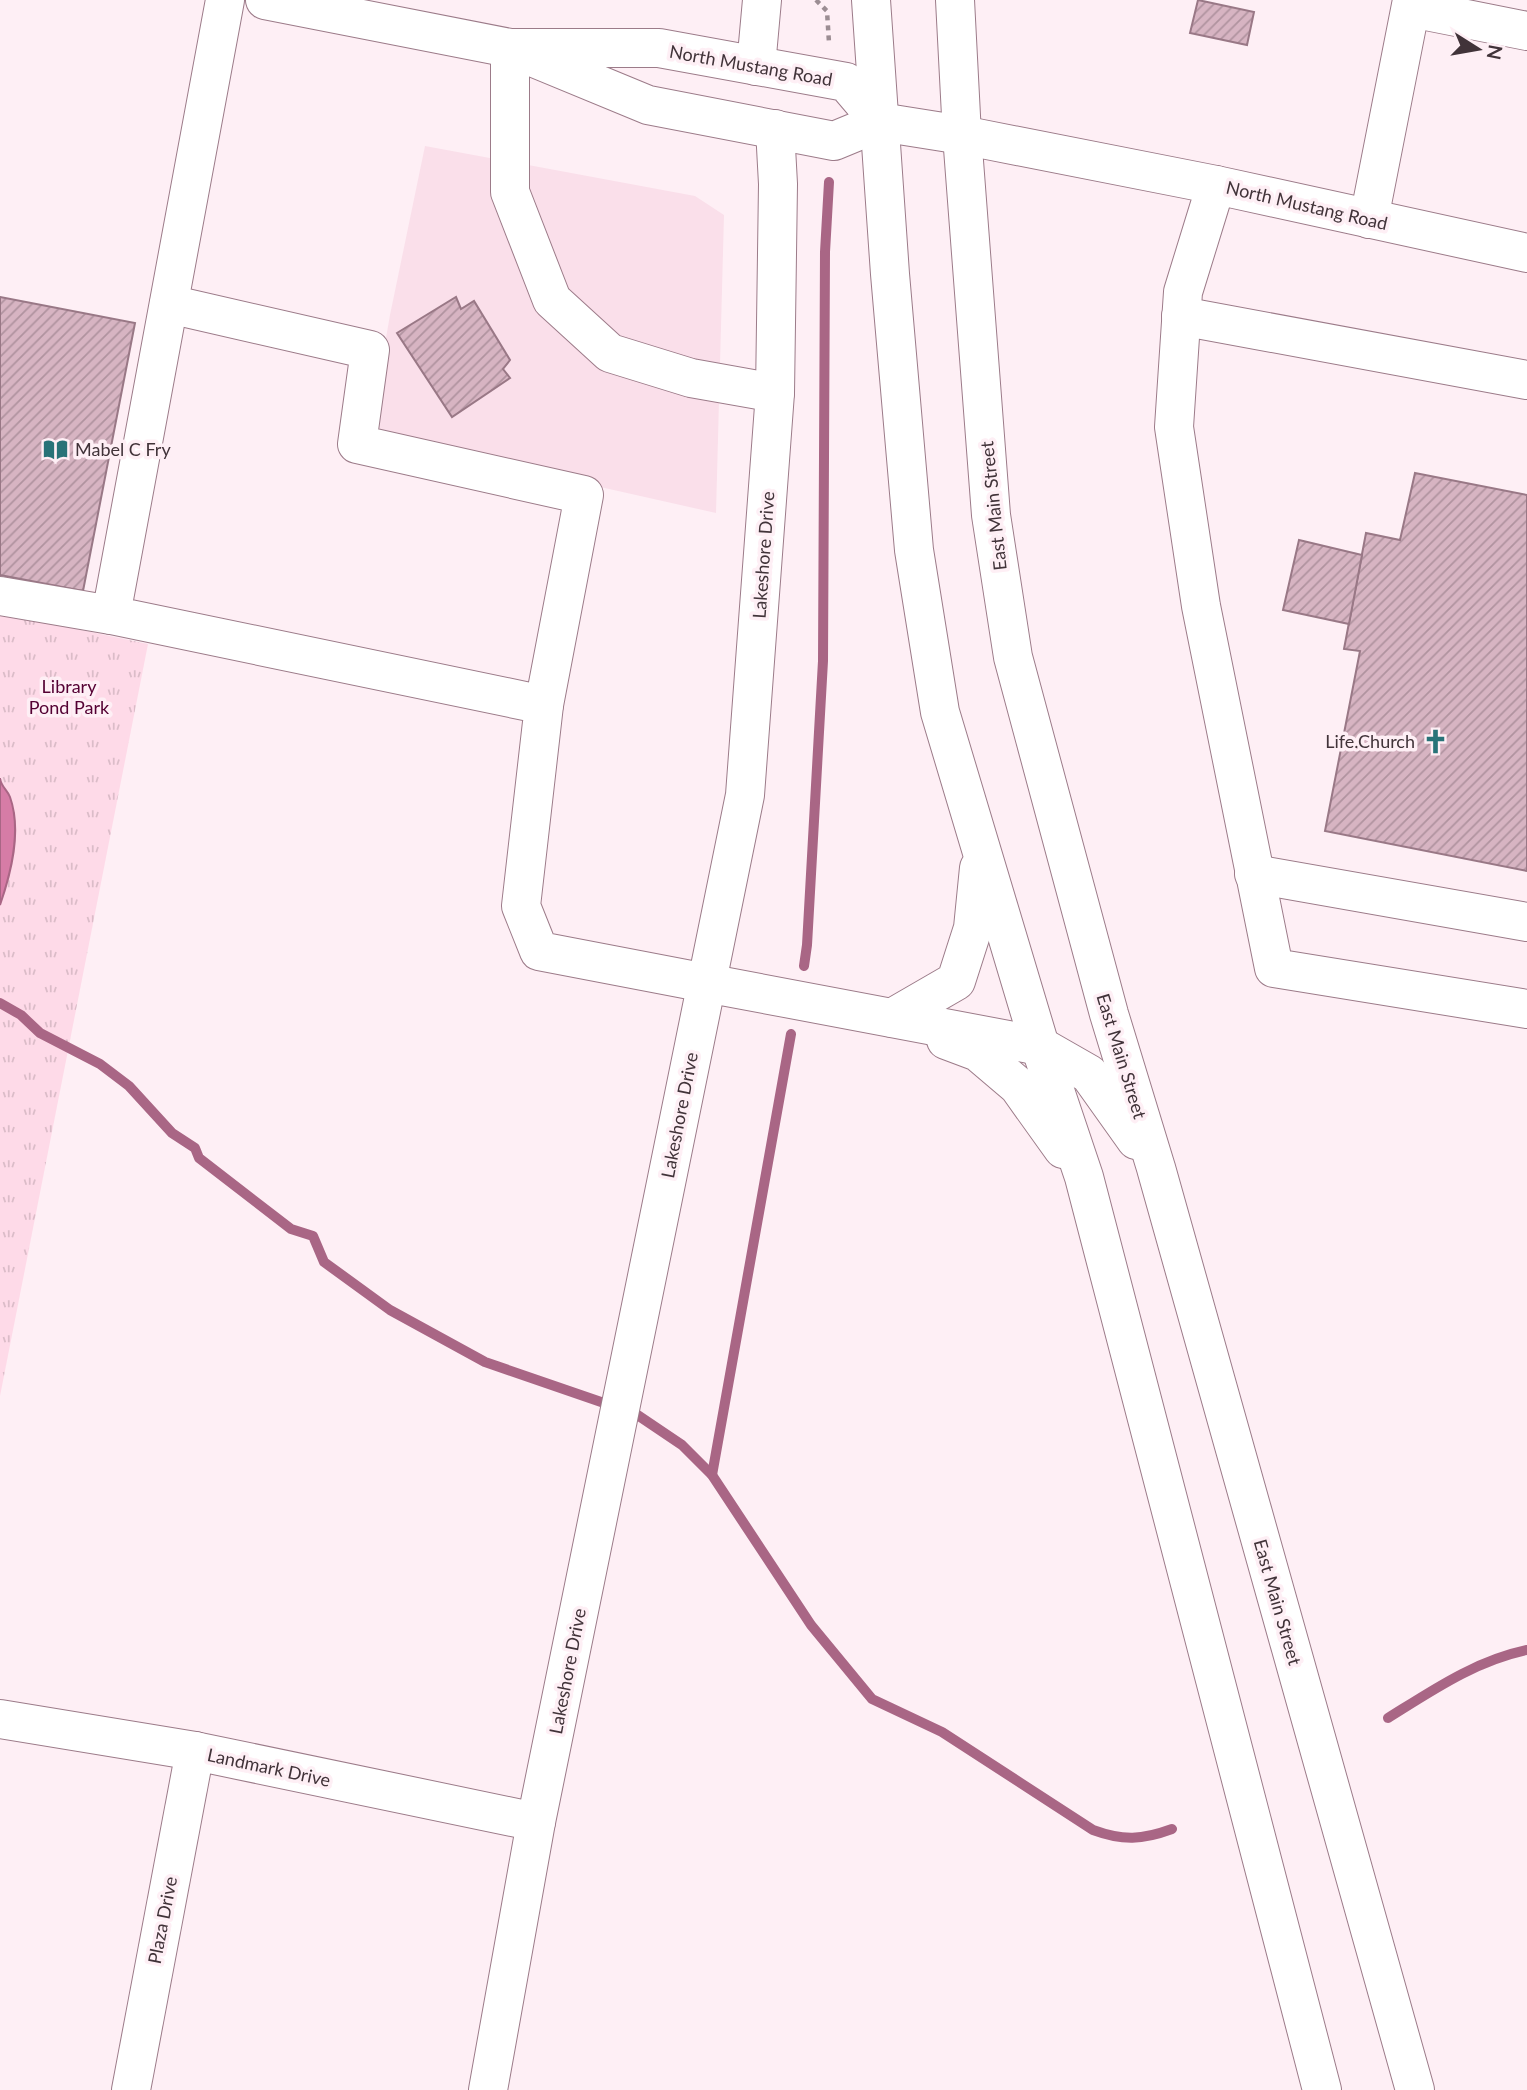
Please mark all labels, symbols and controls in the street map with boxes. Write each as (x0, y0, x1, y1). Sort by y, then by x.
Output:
north arrow (1443, 14, 1513, 84)
street label: North Mustang Road (668, 40, 834, 90)
text: N (1482, 43, 1508, 62)
street label: North Mustang Road (1224, 176, 1390, 234)
library icon: Mabel C Fry (41, 435, 69, 463)
place label: Mabel C Fry (75, 438, 171, 460)
street label: East Main Street (975, 440, 1011, 572)
street label: Lakeshore Drive (748, 491, 778, 619)
park label: Library Pond Park (29, 675, 110, 718)
church icon: Life.Church (1421, 727, 1449, 755)
place label: Life.Church (1325, 730, 1415, 752)
street label: East Main Street (1092, 991, 1152, 1122)
street label: Lakeshore Drive (656, 1050, 702, 1180)
street label: East Main Street (1250, 1537, 1307, 1668)
street label: Lakeshore Drive (544, 1606, 590, 1736)
street label: Landmark Drive (205, 1743, 333, 1791)
street label: Plaza Drive (143, 1874, 181, 1966)

